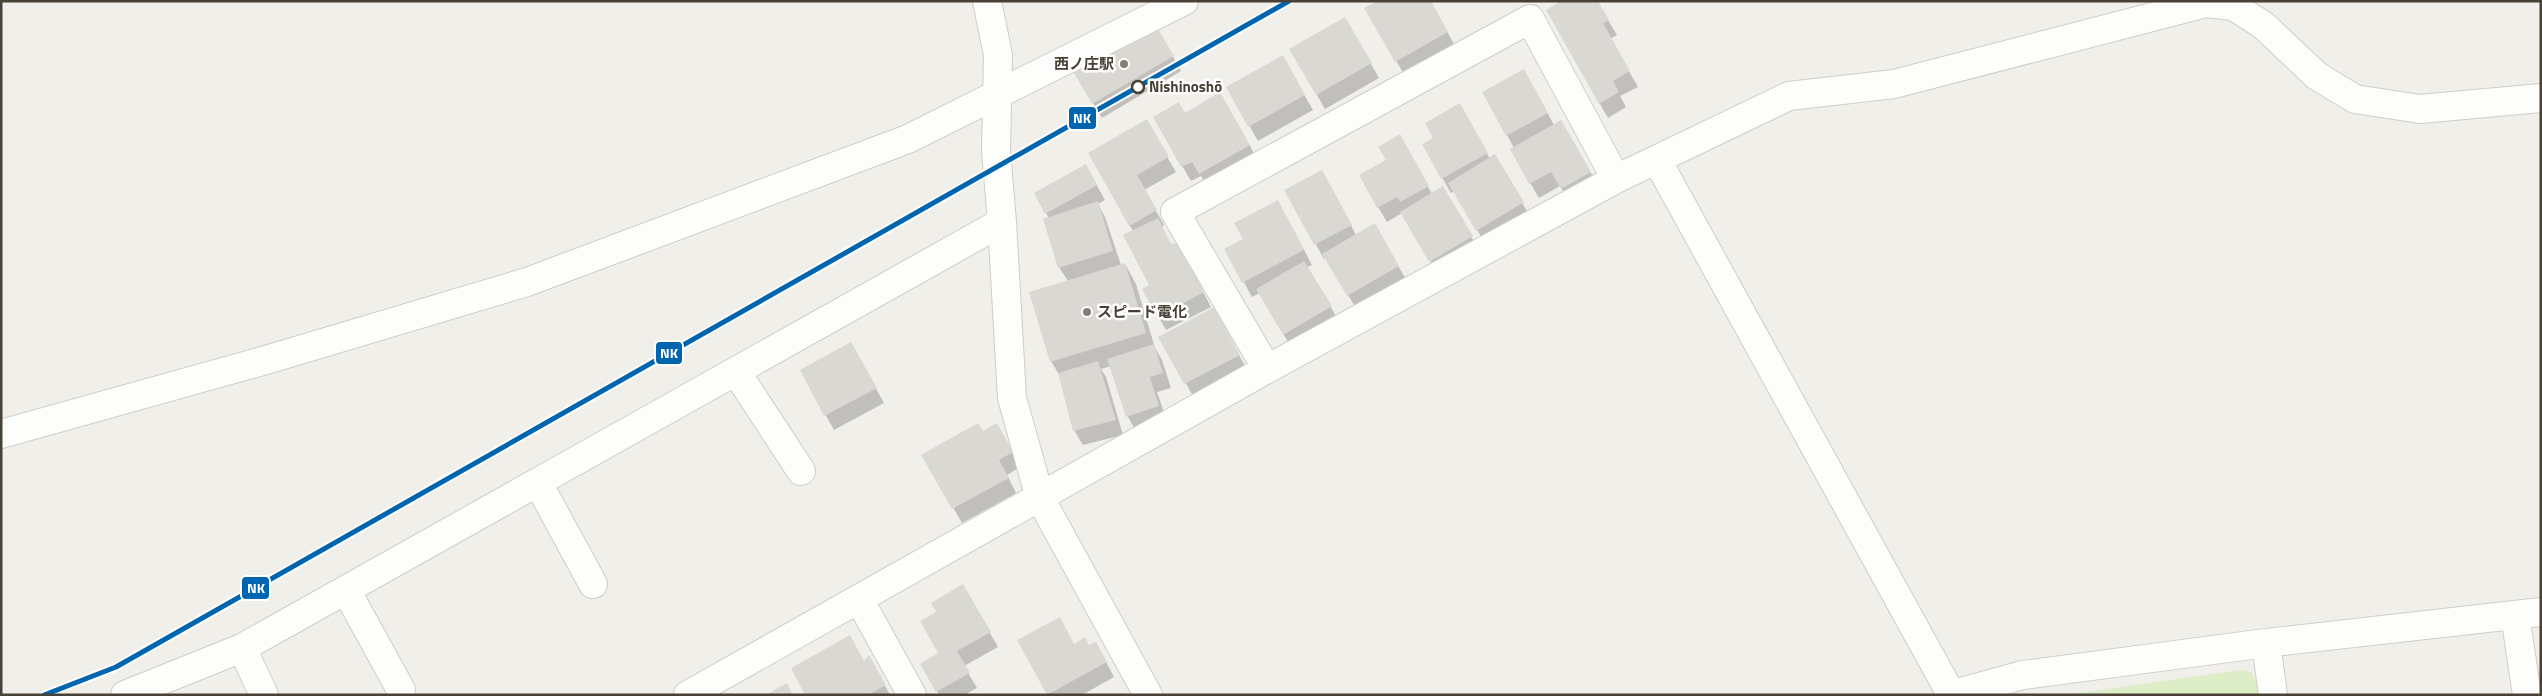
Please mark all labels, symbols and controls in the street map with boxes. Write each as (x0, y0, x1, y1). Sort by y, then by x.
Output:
place label: 西ノ庄駅 (1054, 52, 1114, 75)
marker: 西ノ庄駅 (1118, 58, 1130, 70)
place label: Nishinoshō (1149, 75, 1222, 98)
marker: Nishinoshō (1131, 80, 1145, 94)
line badge: NK (1068, 106, 1097, 130)
text: NK (1073, 107, 1092, 128)
place label: スピード電化 (1097, 300, 1187, 323)
marker: スピード電化 (1081, 306, 1093, 318)
line badge: NK (655, 341, 683, 365)
text: NK (660, 342, 679, 363)
line badge: NK (241, 576, 270, 600)
text: NK (247, 577, 266, 598)

